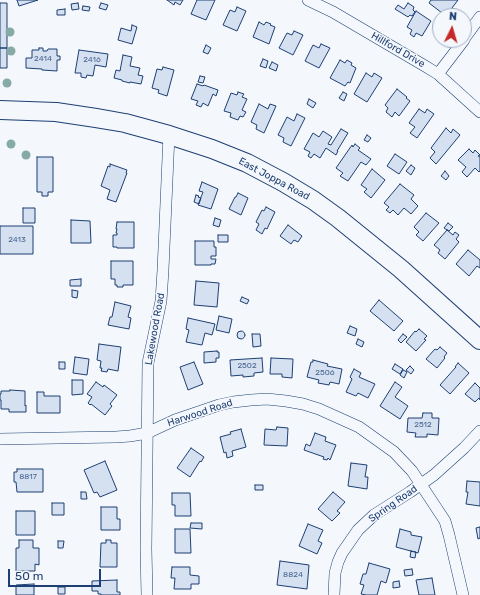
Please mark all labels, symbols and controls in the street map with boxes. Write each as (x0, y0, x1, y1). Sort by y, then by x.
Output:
north arrow (432, 8, 472, 48)
text: N (448, 10, 458, 23)
street label: Hillford Drive (369, 30, 427, 70)
house number: 2414 (34, 54, 52, 64)
house number: 2416 (83, 55, 101, 65)
street label: East Joppa Road (236, 155, 312, 203)
house number: 2413 (8, 235, 26, 245)
street label: Lakewood Road (143, 292, 167, 366)
house number: 2502 (237, 361, 257, 371)
house number: 2506 (315, 368, 335, 378)
street label: Harwood Road (166, 397, 234, 429)
house number: 2512 (414, 420, 432, 430)
house number: 8817 (19, 472, 37, 482)
street label: Spring Road (366, 483, 420, 525)
scale bar (10, 561, 103, 587)
text: 50 m (15, 569, 43, 583)
house number: 8824 (283, 570, 303, 580)

